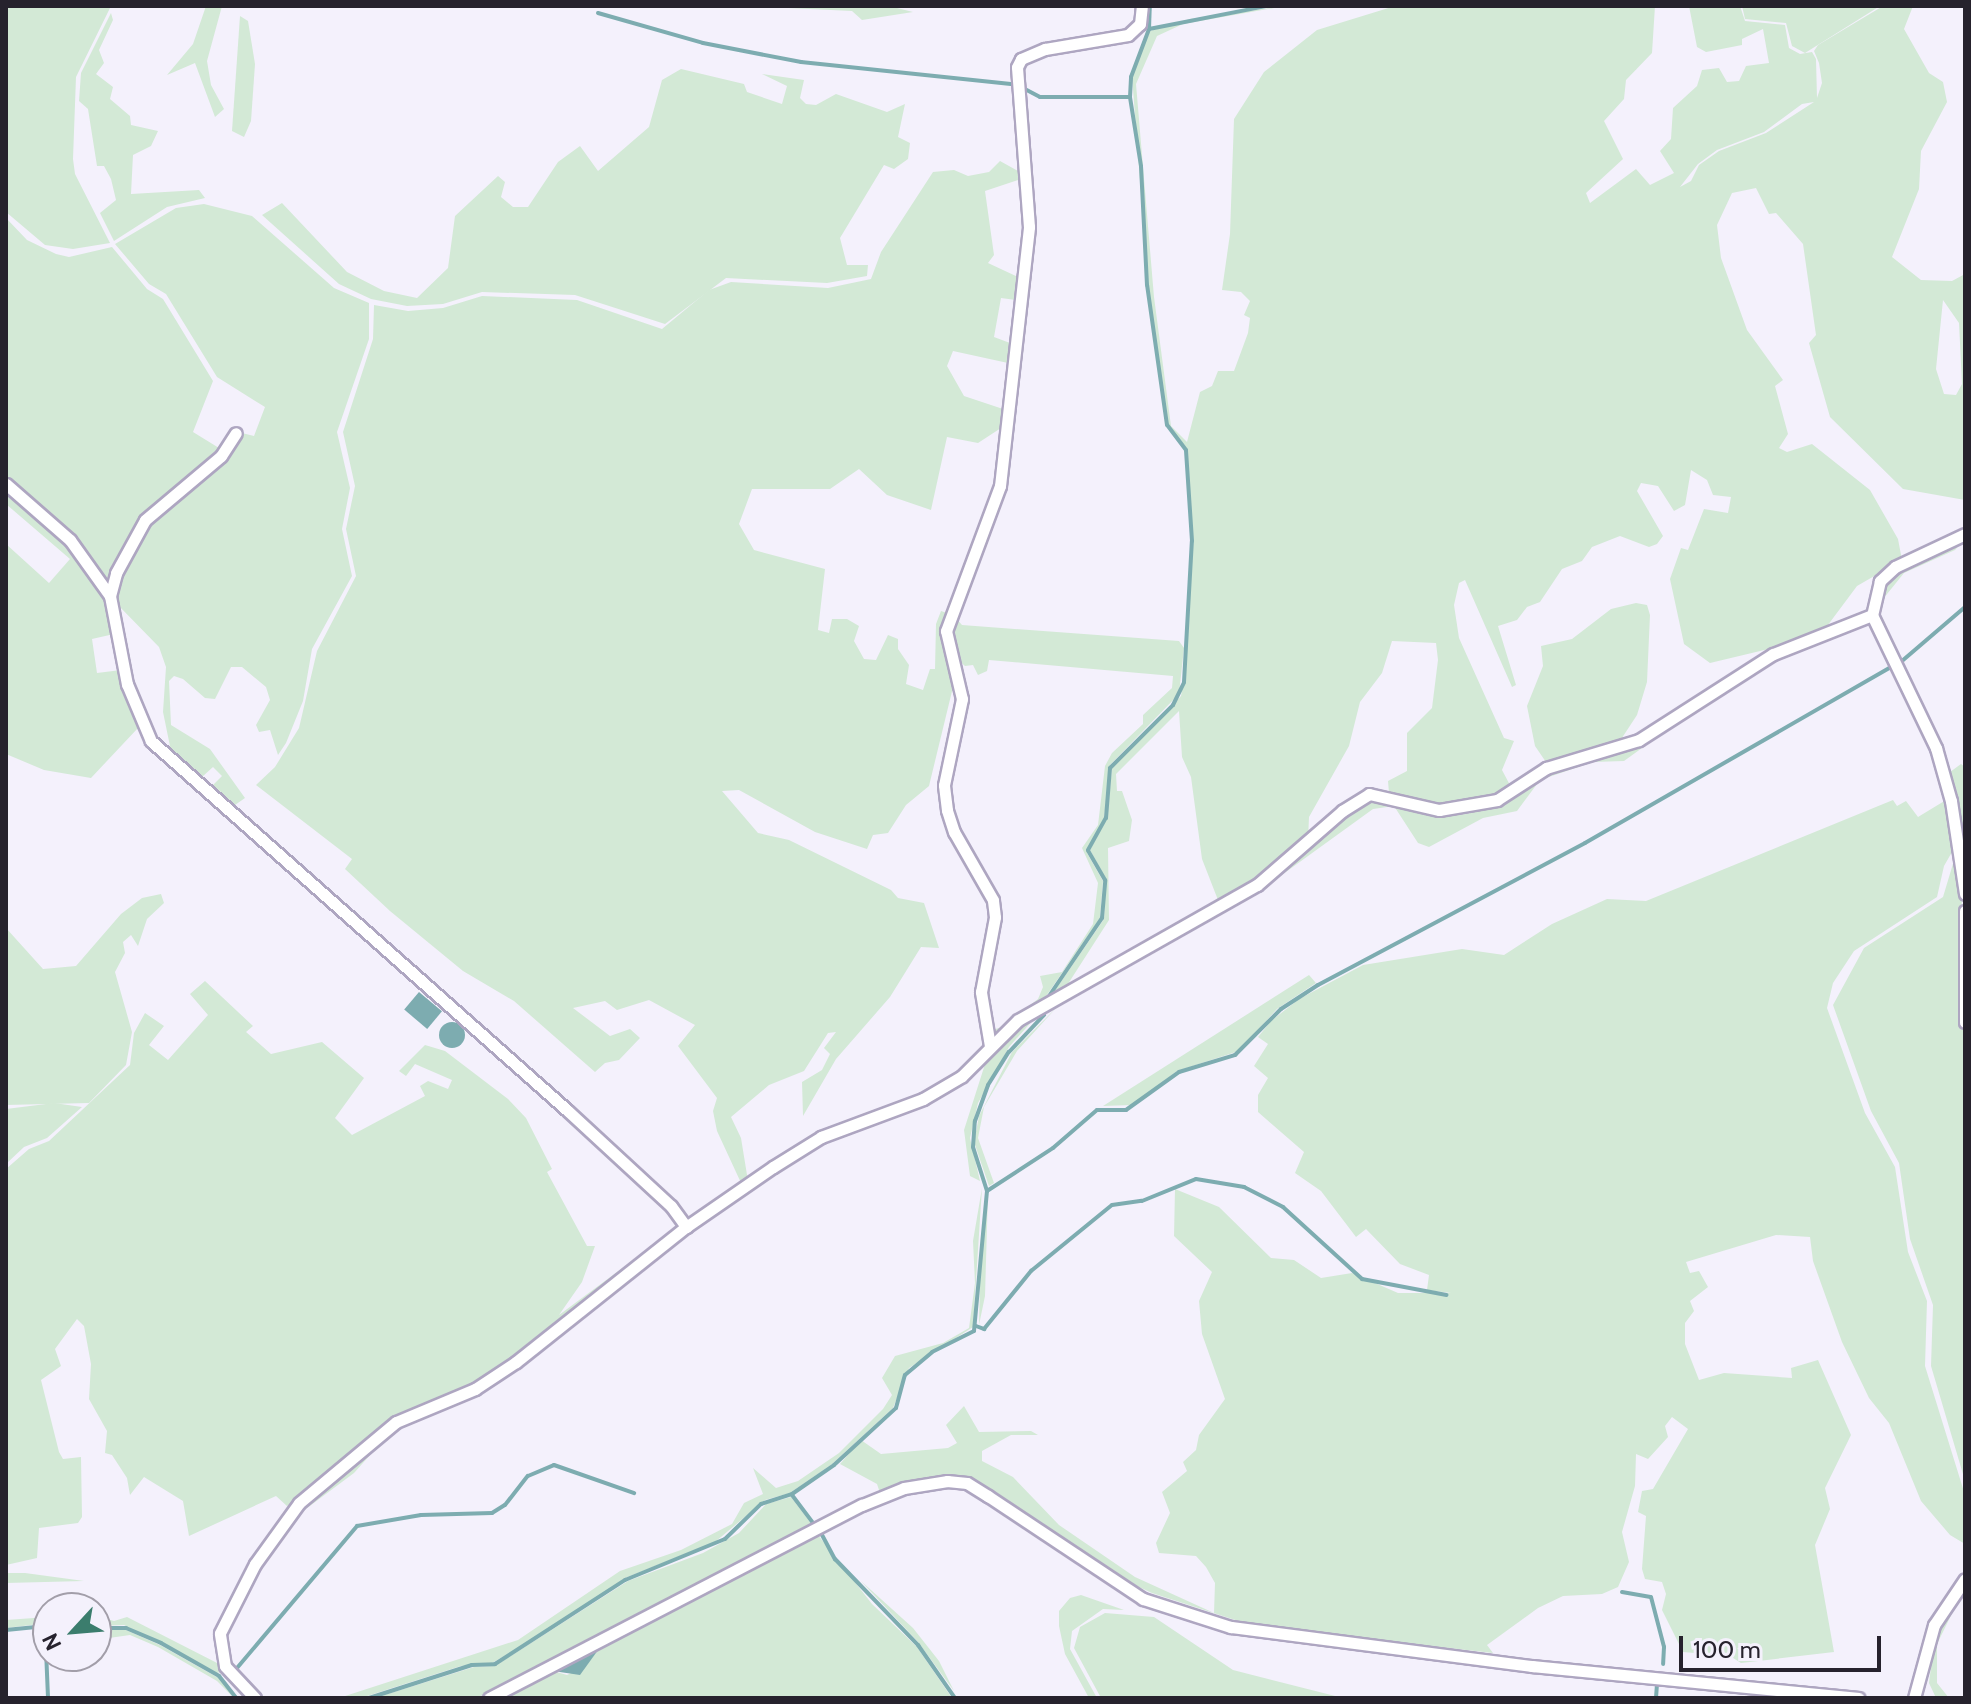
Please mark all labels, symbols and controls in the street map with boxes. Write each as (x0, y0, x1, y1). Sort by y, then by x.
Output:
north arrow (32, 1592, 112, 1672)
scale bar (1683, 1620, 1885, 1670)
text: N (36, 1629, 67, 1655)
text: 100 m (1693, 1635, 1761, 1664)

